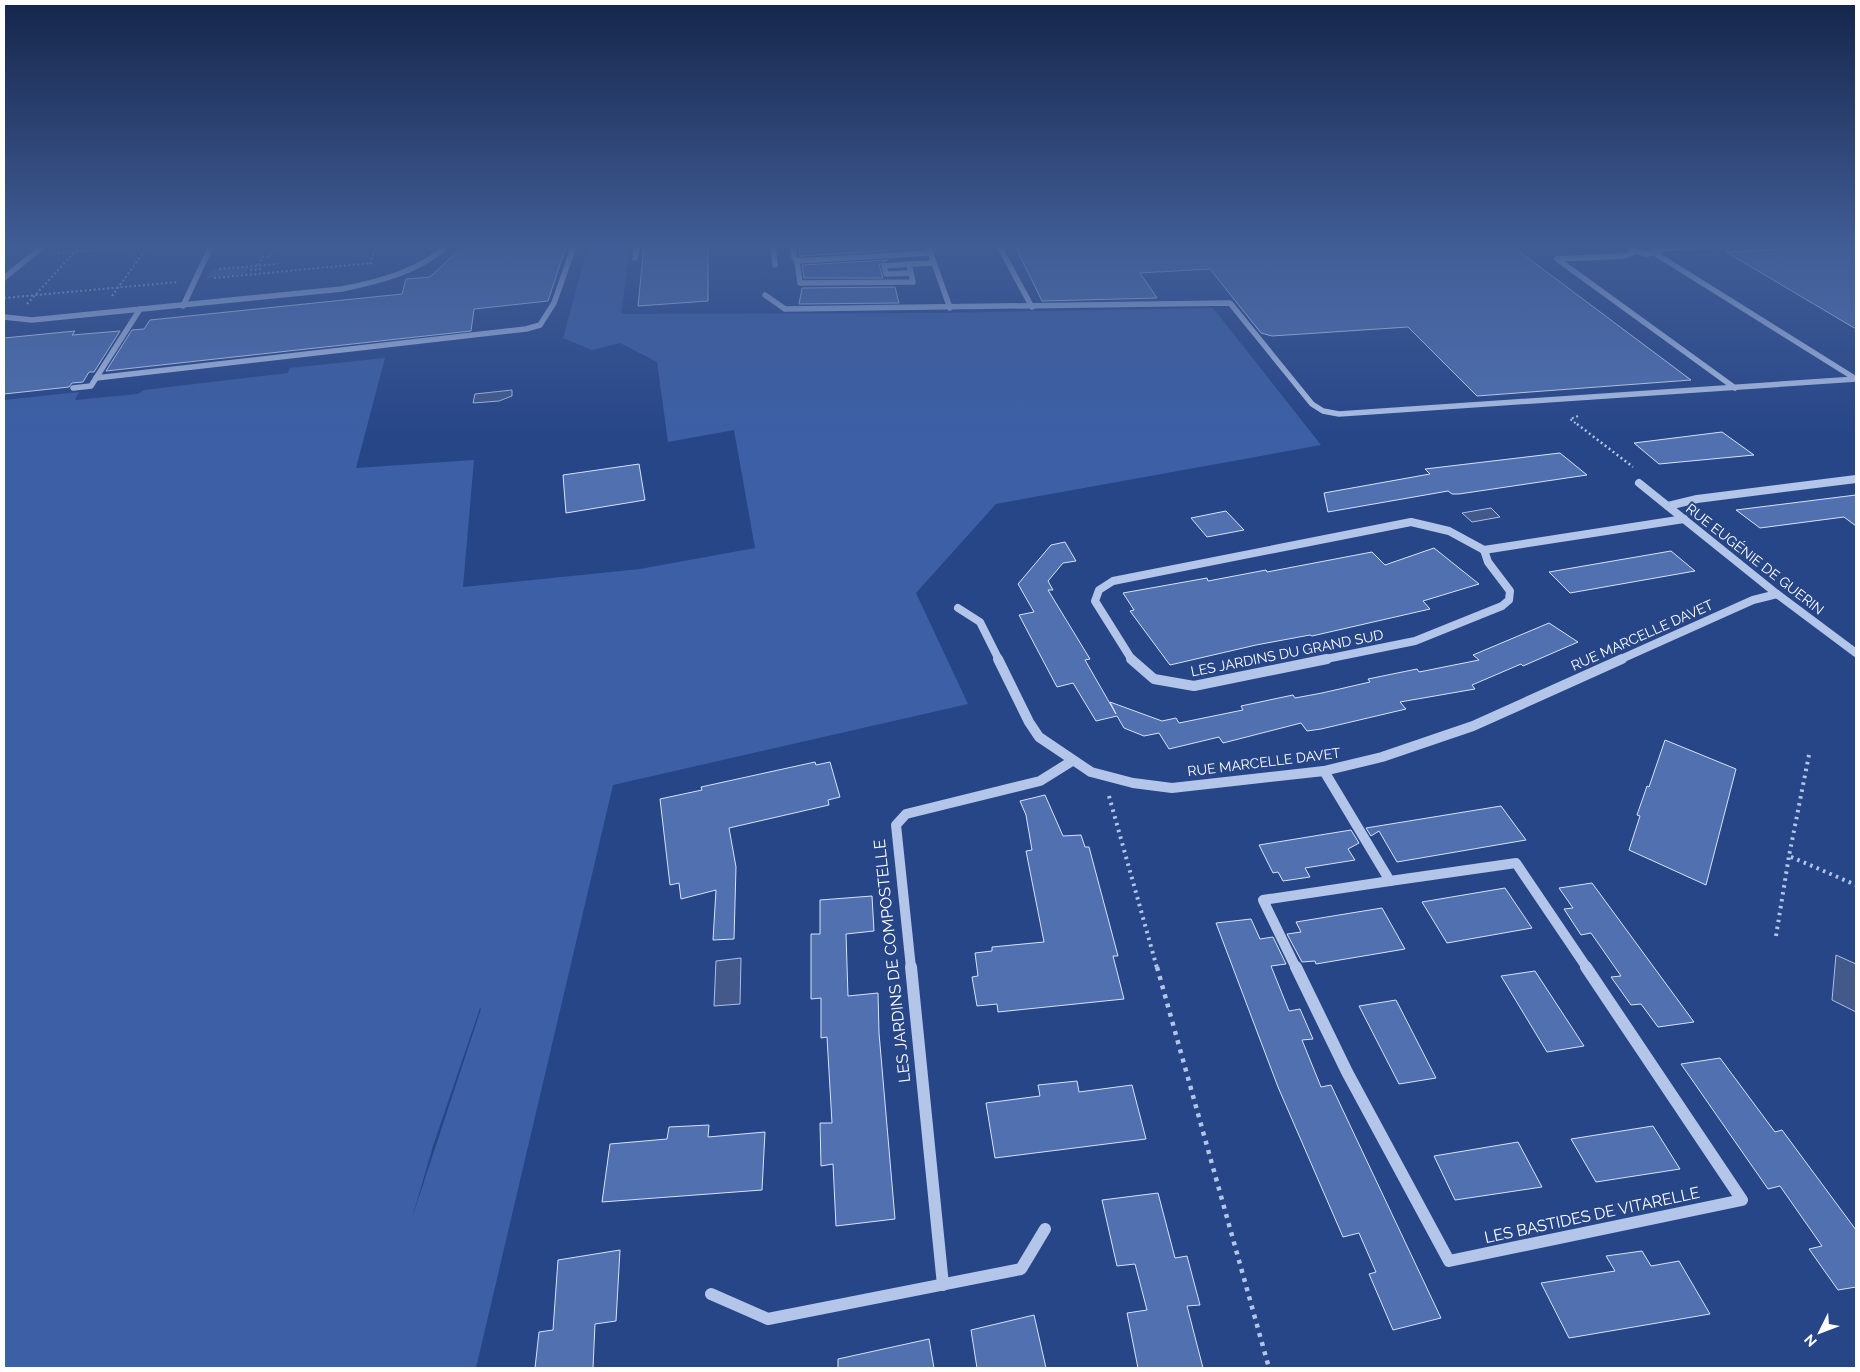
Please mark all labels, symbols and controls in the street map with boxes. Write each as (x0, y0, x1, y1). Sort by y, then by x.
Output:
street label: RUE EUGÉNIE DE GUERIN (1683, 499, 1828, 618)
street label: RUE MARCELLE DAVET (1568, 596, 1716, 674)
street label: LES JARDINS DU GRAND SUD (1189, 626, 1385, 680)
street label: RUE MARCELLE DAVET (1187, 745, 1342, 779)
street label: LES JARDINS DE COMPOSTELLE (870, 838, 914, 1083)
street label: LES BASTIDES DE VITARELLE (1483, 1183, 1702, 1247)
north arrow (1795, 1307, 1845, 1357)
text: N (1801, 1331, 1820, 1350)

